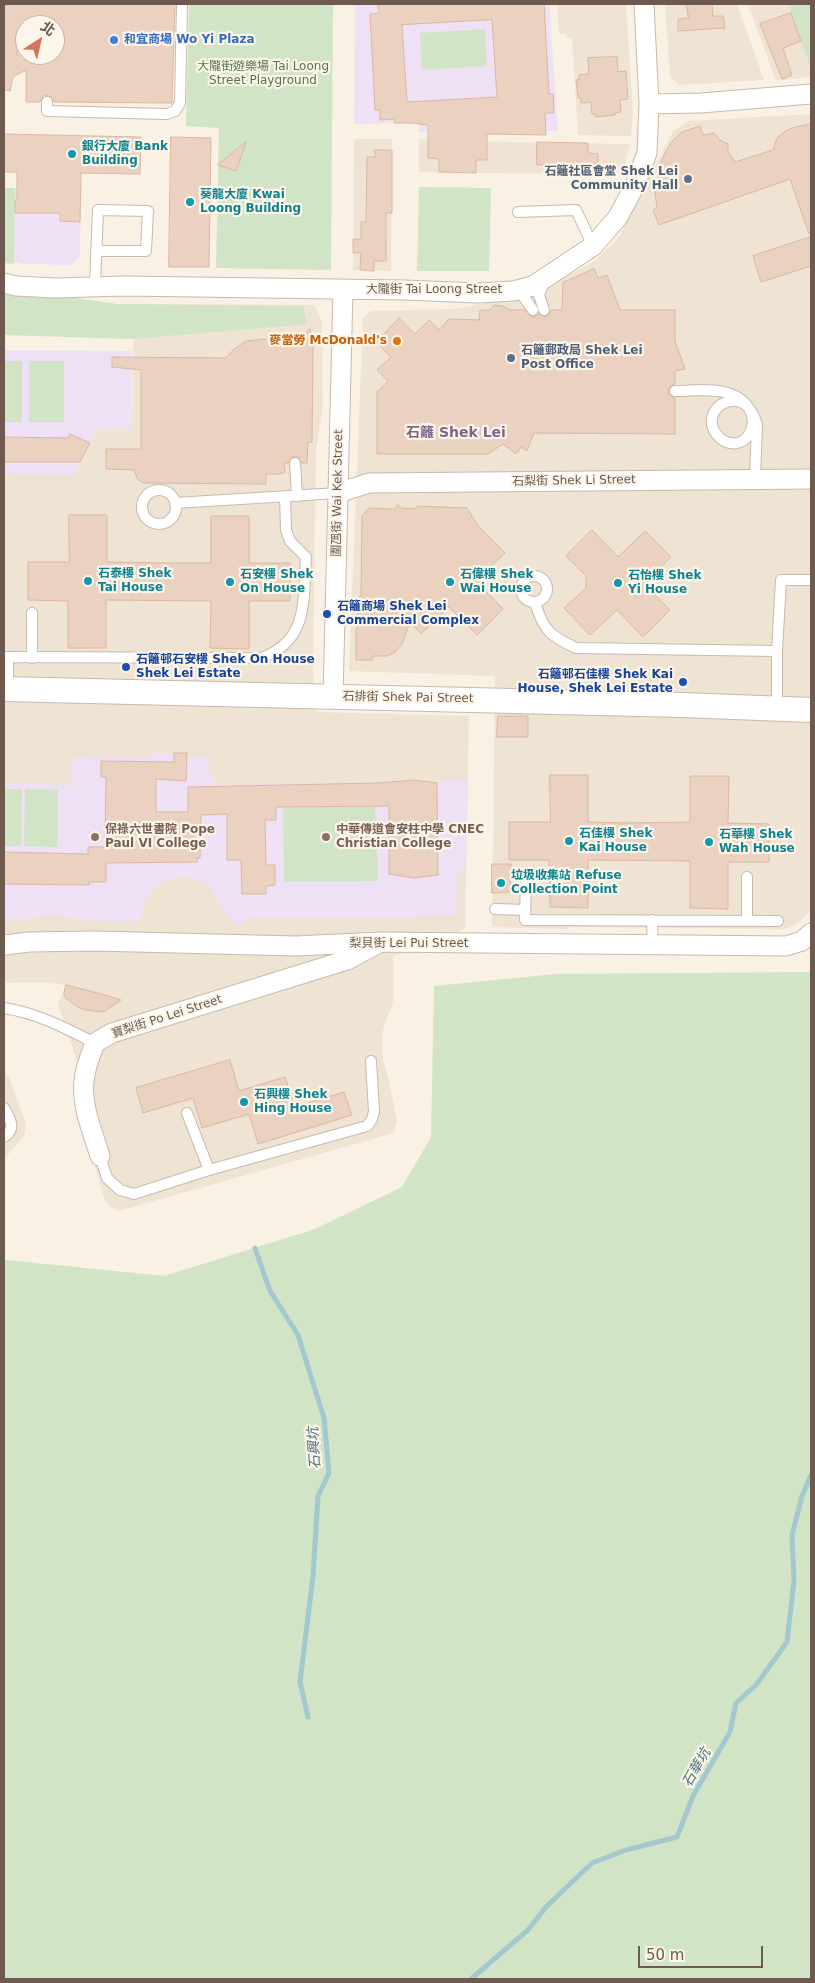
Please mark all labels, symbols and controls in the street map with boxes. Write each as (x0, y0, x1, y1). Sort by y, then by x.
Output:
north arrow (15, 15, 65, 65)
text: 北 (38, 18, 58, 39)
place label: 和宜商場 Wo Yi Plaza (124, 33, 254, 47)
marker: 和宜商場 Wo Yi Plaza (108, 34, 120, 46)
park label: 大隴街遊樂場 Tai Loong Street Playground (197, 60, 329, 88)
place label: 銀行大廈 Bank Building (82, 140, 168, 168)
marker: 銀行大廈 Bank Building (66, 148, 78, 160)
place label: 石籬社區會堂 Shek Lei Community Hall (544, 165, 678, 193)
marker: 石籬社區會堂 Shek Lei Community Hall (682, 173, 694, 185)
place label: 葵龍大廈 Kwai Loong Building (200, 188, 301, 216)
marker: 葵龍大廈 Kwai Loong Building (184, 196, 196, 208)
street label: 大隴街 Tai Loong Street (366, 283, 502, 297)
place label: 麥當勞 McDonald's (269, 334, 387, 348)
marker: 麥當勞 McDonald's (391, 335, 403, 347)
place label: 石籬郵政局 Shek Lei Post Office (521, 344, 643, 372)
marker: 石籬郵政局 Shek Lei Post Office (505, 352, 517, 364)
district label: 石籬 Shek Lei (406, 425, 506, 441)
street label: 圍乪街 Wai Kek Street (330, 429, 346, 557)
street label: 石梨街 Shek Li Street (512, 473, 636, 489)
place label: 石泰樓 Shek Tai House (98, 567, 171, 595)
place label: 石安樓 Shek On House (240, 568, 313, 596)
place label: 石偉樓 Shek Wai House (460, 568, 533, 596)
place label: 石怡樓 Shek Yi House (628, 569, 701, 597)
marker: 石泰樓 Shek Tai House (82, 575, 94, 587)
marker: 石安樓 Shek On House (224, 576, 236, 588)
marker: 石偉樓 Shek Wai House (444, 576, 456, 588)
marker: 石怡樓 Shek Yi House (612, 577, 624, 589)
place label: 石籬商場 Shek Lei Commercial Complex (337, 600, 479, 628)
marker: 石籬商場 Shek Lei Commercial Complex (321, 608, 333, 620)
place label: 石籬邨石安樓 Shek On House Shek Lei Estate (136, 653, 315, 681)
marker: 石籬邨石安樓 Shek On House Shek Lei Estate (120, 661, 132, 673)
place label: 石籬邨石佳樓 Shek Kai House, Shek Lei Estate (518, 668, 673, 696)
marker: 石籬邨石佳樓 Shek Kai House, Shek Lei Estate (677, 676, 689, 688)
street label: 石排街 Shek Pai Street (342, 690, 474, 706)
place label: 保祿六世書院 Pope Paul VI College (105, 823, 215, 851)
place label: 中華傳道會安柱中學 CNEC Christian College (336, 823, 484, 851)
place label: 石佳樓 Shek Kai House (579, 827, 652, 855)
place label: 石華樓 Shek Wah House (719, 828, 795, 856)
marker: 保祿六世書院 Pope Paul VI College (89, 831, 101, 843)
marker: 中華傳道會安柱中學 CNEC Christian College (320, 831, 332, 843)
marker: 石佳樓 Shek Kai House (563, 835, 575, 847)
marker: 石華樓 Shek Wah House (703, 836, 715, 848)
place label: 垃圾收集站 Refuse Collection Point (511, 869, 622, 897)
marker: 垃圾收集站 Refuse Collection Point (495, 877, 507, 889)
street label: 梨貝街 Lei Pui Street (349, 937, 469, 951)
street label: 寶梨街 Po Lei Street (110, 992, 224, 1042)
place label: 石興樓 Shek Hing House (254, 1088, 332, 1116)
marker: 石興樓 Shek Hing House (238, 1096, 250, 1108)
water label: 石興坑 (305, 1426, 325, 1470)
water label: 石華坑 (679, 1746, 715, 1790)
scale bar (640, 1936, 765, 1968)
text: 50 m (646, 1946, 684, 1964)

